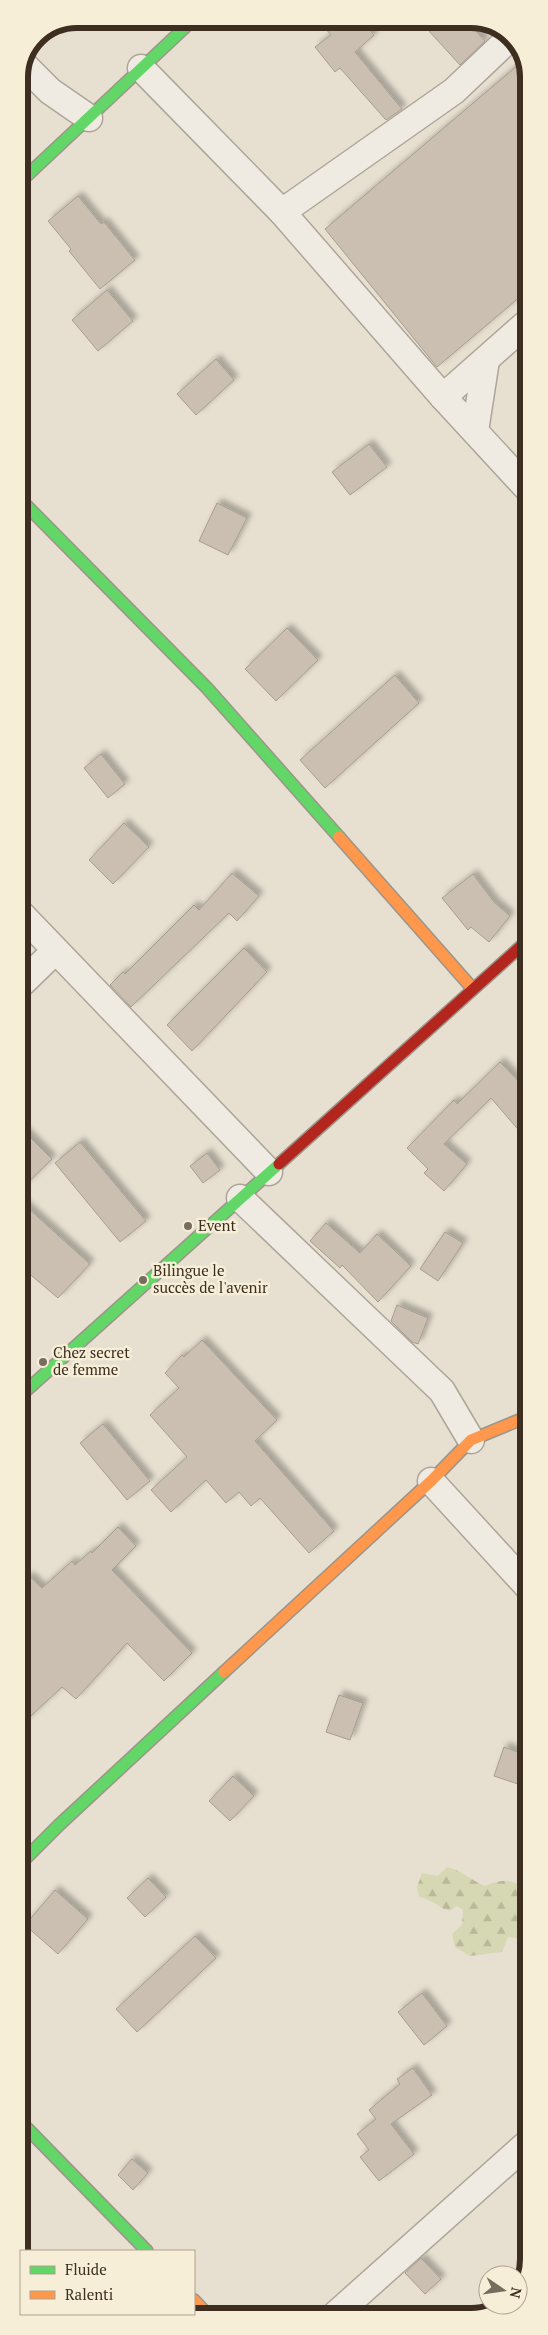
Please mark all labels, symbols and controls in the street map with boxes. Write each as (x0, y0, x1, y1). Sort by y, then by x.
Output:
place label: Event (198, 1215, 237, 1235)
marker: Event (182, 1220, 194, 1232)
place label: Bilingue le succès de l'avenir (153, 1260, 268, 1297)
marker: Bilingue le succès de l'avenir (137, 1274, 149, 1286)
place label: Chez secret de femme (53, 1342, 130, 1379)
marker: Chez secret de femme (37, 1356, 49, 1368)
legend (20, 2250, 195, 2315)
text: Fluide (65, 2259, 107, 2279)
north arrow (478, 2265, 528, 2315)
text: Ralenti (65, 2284, 113, 2304)
text: N (506, 2286, 527, 2301)

